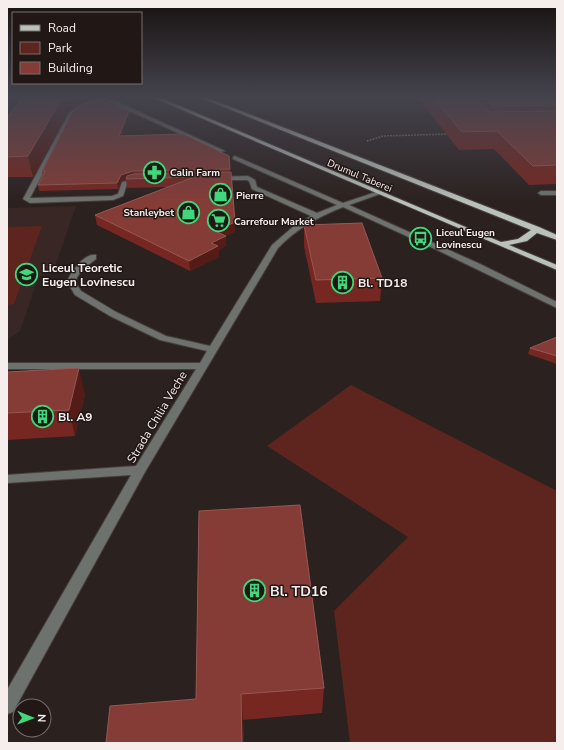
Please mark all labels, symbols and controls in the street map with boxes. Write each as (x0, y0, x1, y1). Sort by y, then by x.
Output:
legend (12, 12, 142, 84)
text: Road (48, 20, 76, 36)
text: Park (48, 40, 73, 56)
text: Building (48, 60, 93, 76)
street label: Drumul Taberei (325, 156, 394, 196)
pharmacy icon: Calin Farm (141, 159, 167, 185)
place label: Calin Farm (170, 166, 220, 180)
shop icon: Pierre (208, 182, 234, 208)
place label: Pierre (236, 189, 264, 203)
shop icon: Stanleybet (176, 199, 202, 225)
place label: Stanleybet (124, 206, 174, 220)
supermarket icon: Carrefour Market (205, 208, 231, 234)
place label: Carrefour Market (234, 215, 314, 229)
bus stop icon: Liceul Eugen Lovinescu (407, 225, 433, 251)
place label: Liceul Eugen Lovinescu (436, 226, 495, 252)
place label: Liceul Teoretic Eugen Lovinescu (42, 260, 135, 290)
school or university icon: Liceul Teoretic Eugen Lovinescu (13, 262, 39, 288)
building icon: Bl. TD18 (329, 270, 355, 296)
place label: Bl. TD18 (358, 275, 407, 291)
street label: Strada Chilia Veche (123, 368, 191, 466)
building icon: Bl. A9 (30, 404, 56, 430)
place label: Bl. A9 (58, 409, 93, 425)
building icon: Bl. TD16 (241, 578, 267, 604)
place label: Bl. TD16 (270, 582, 328, 601)
north arrow (12, 698, 52, 738)
text: N (34, 714, 49, 722)

